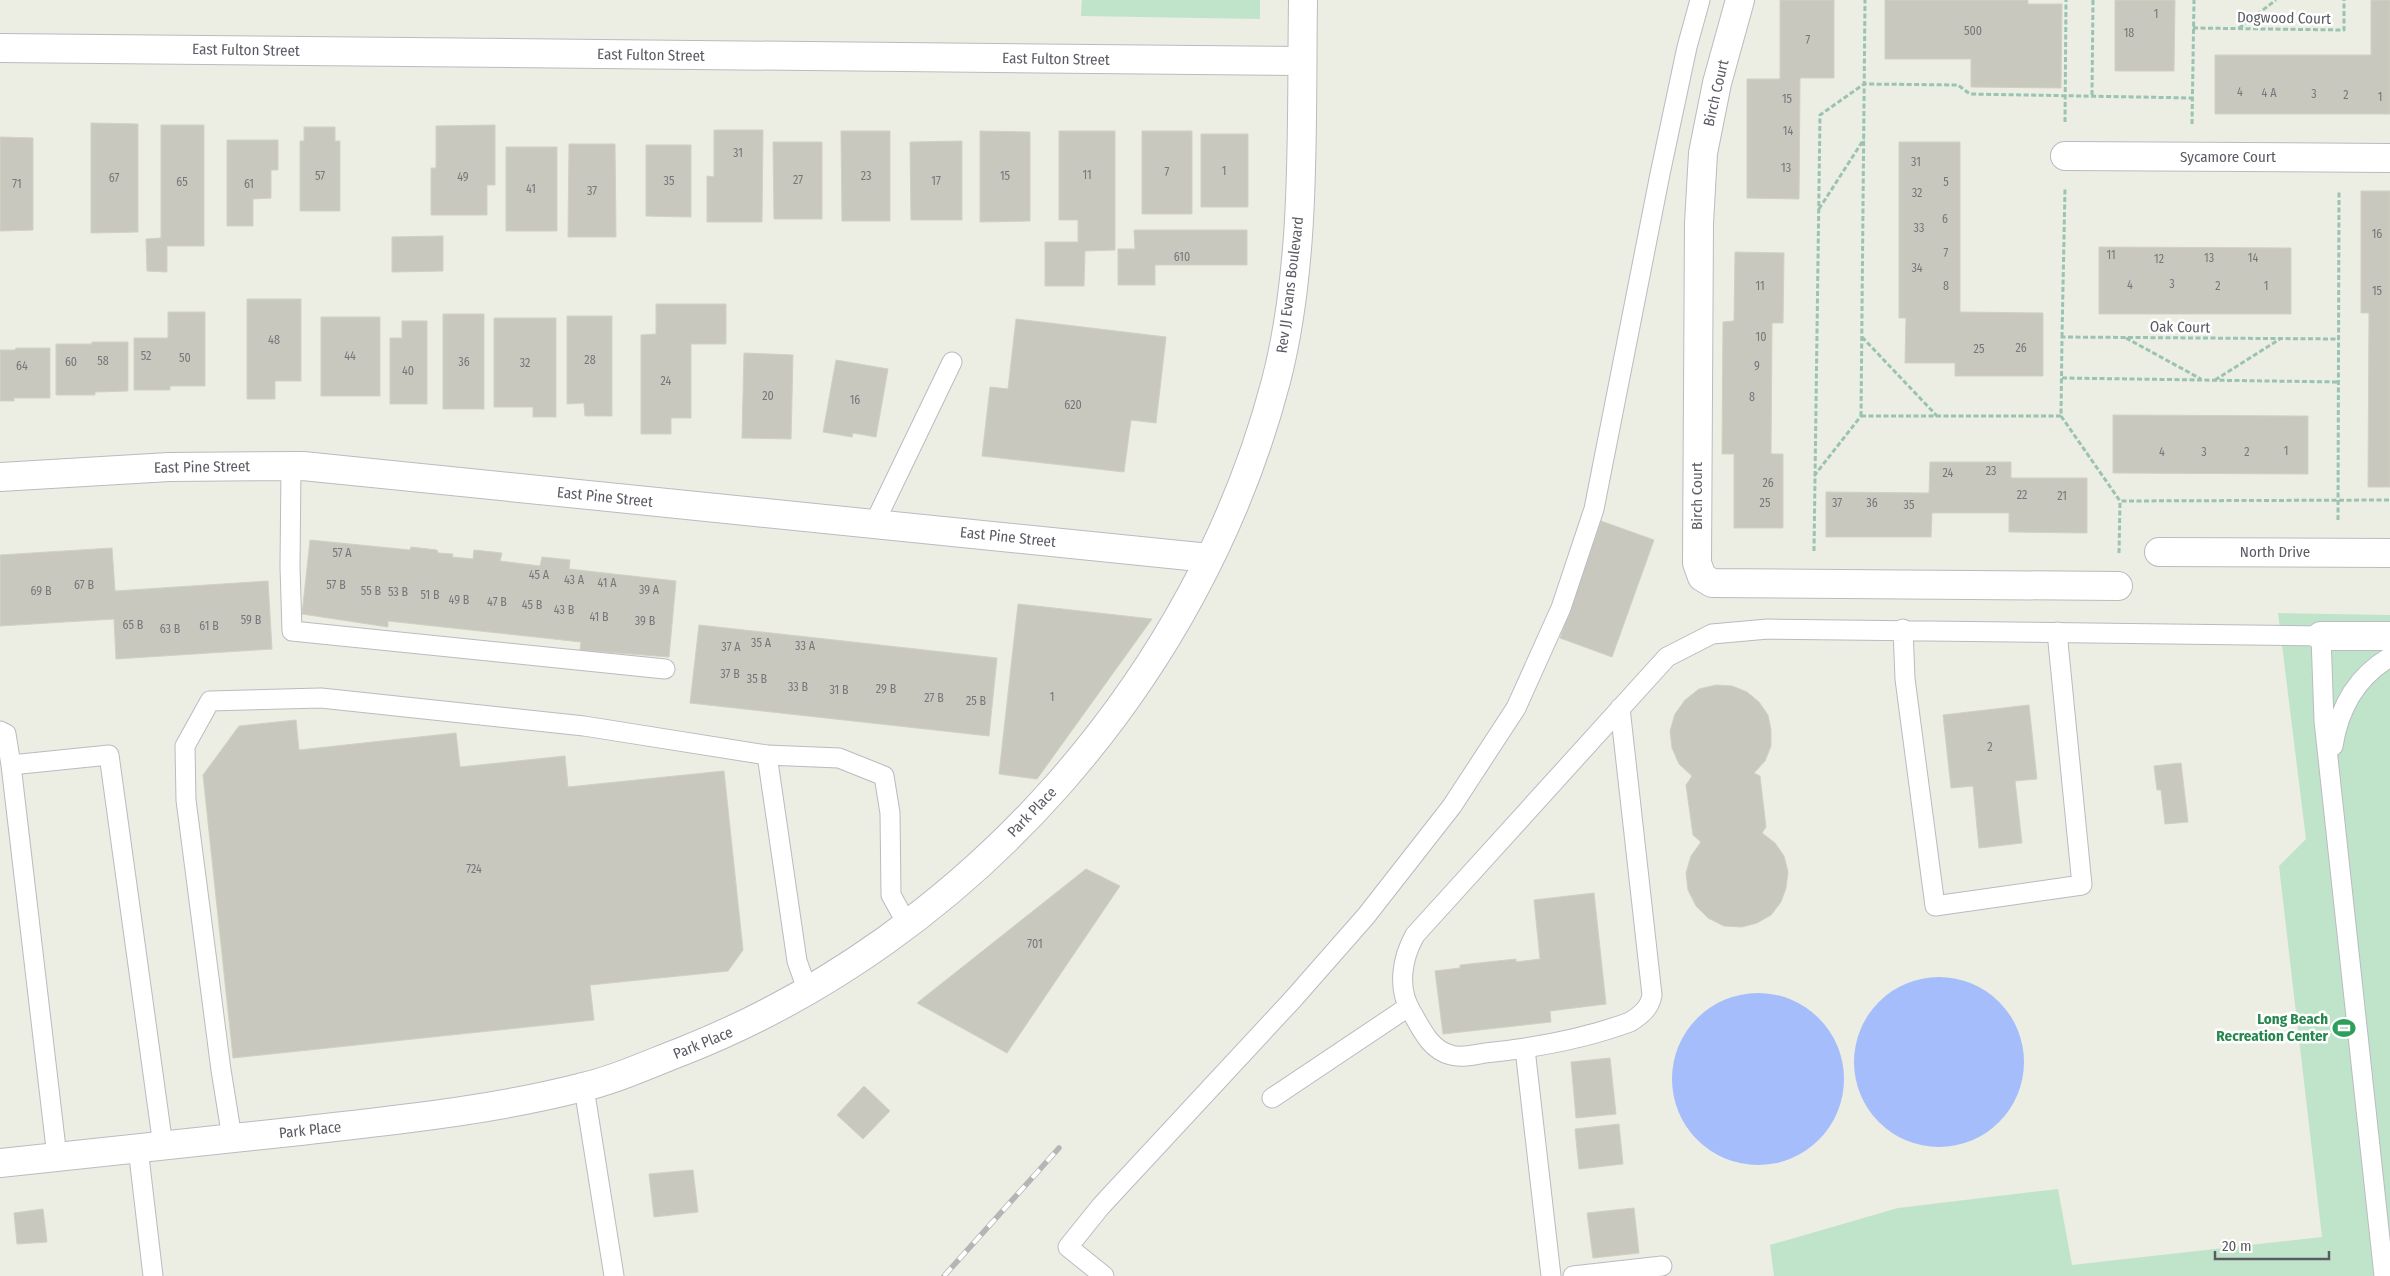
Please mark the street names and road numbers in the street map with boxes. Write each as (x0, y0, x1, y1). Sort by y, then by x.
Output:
street label: Dogwood Court (2237, 8, 2331, 28)
street label: East Fulton Street (192, 40, 300, 60)
street label: East Fulton Street (597, 45, 705, 65)
street label: East Fulton Street (1002, 49, 1110, 69)
street label: Birch Court (1700, 58, 1732, 128)
street label: Sycamore Court (2180, 148, 2276, 166)
street label: Rev JJ Evans Boulevard (1273, 216, 1307, 354)
street label: Oak Court (2150, 317, 2210, 337)
street label: East Pine Street (154, 457, 250, 477)
street label: Birch Court (1688, 462, 1706, 530)
street label: East Pine Street (556, 483, 654, 511)
street label: East Pine Street (959, 523, 1057, 551)
street label: North Drive (2240, 543, 2310, 561)
street label: Park Place (1004, 783, 1060, 841)
street label: Park Place (671, 1023, 735, 1063)
street label: Park Place (278, 1118, 342, 1142)

